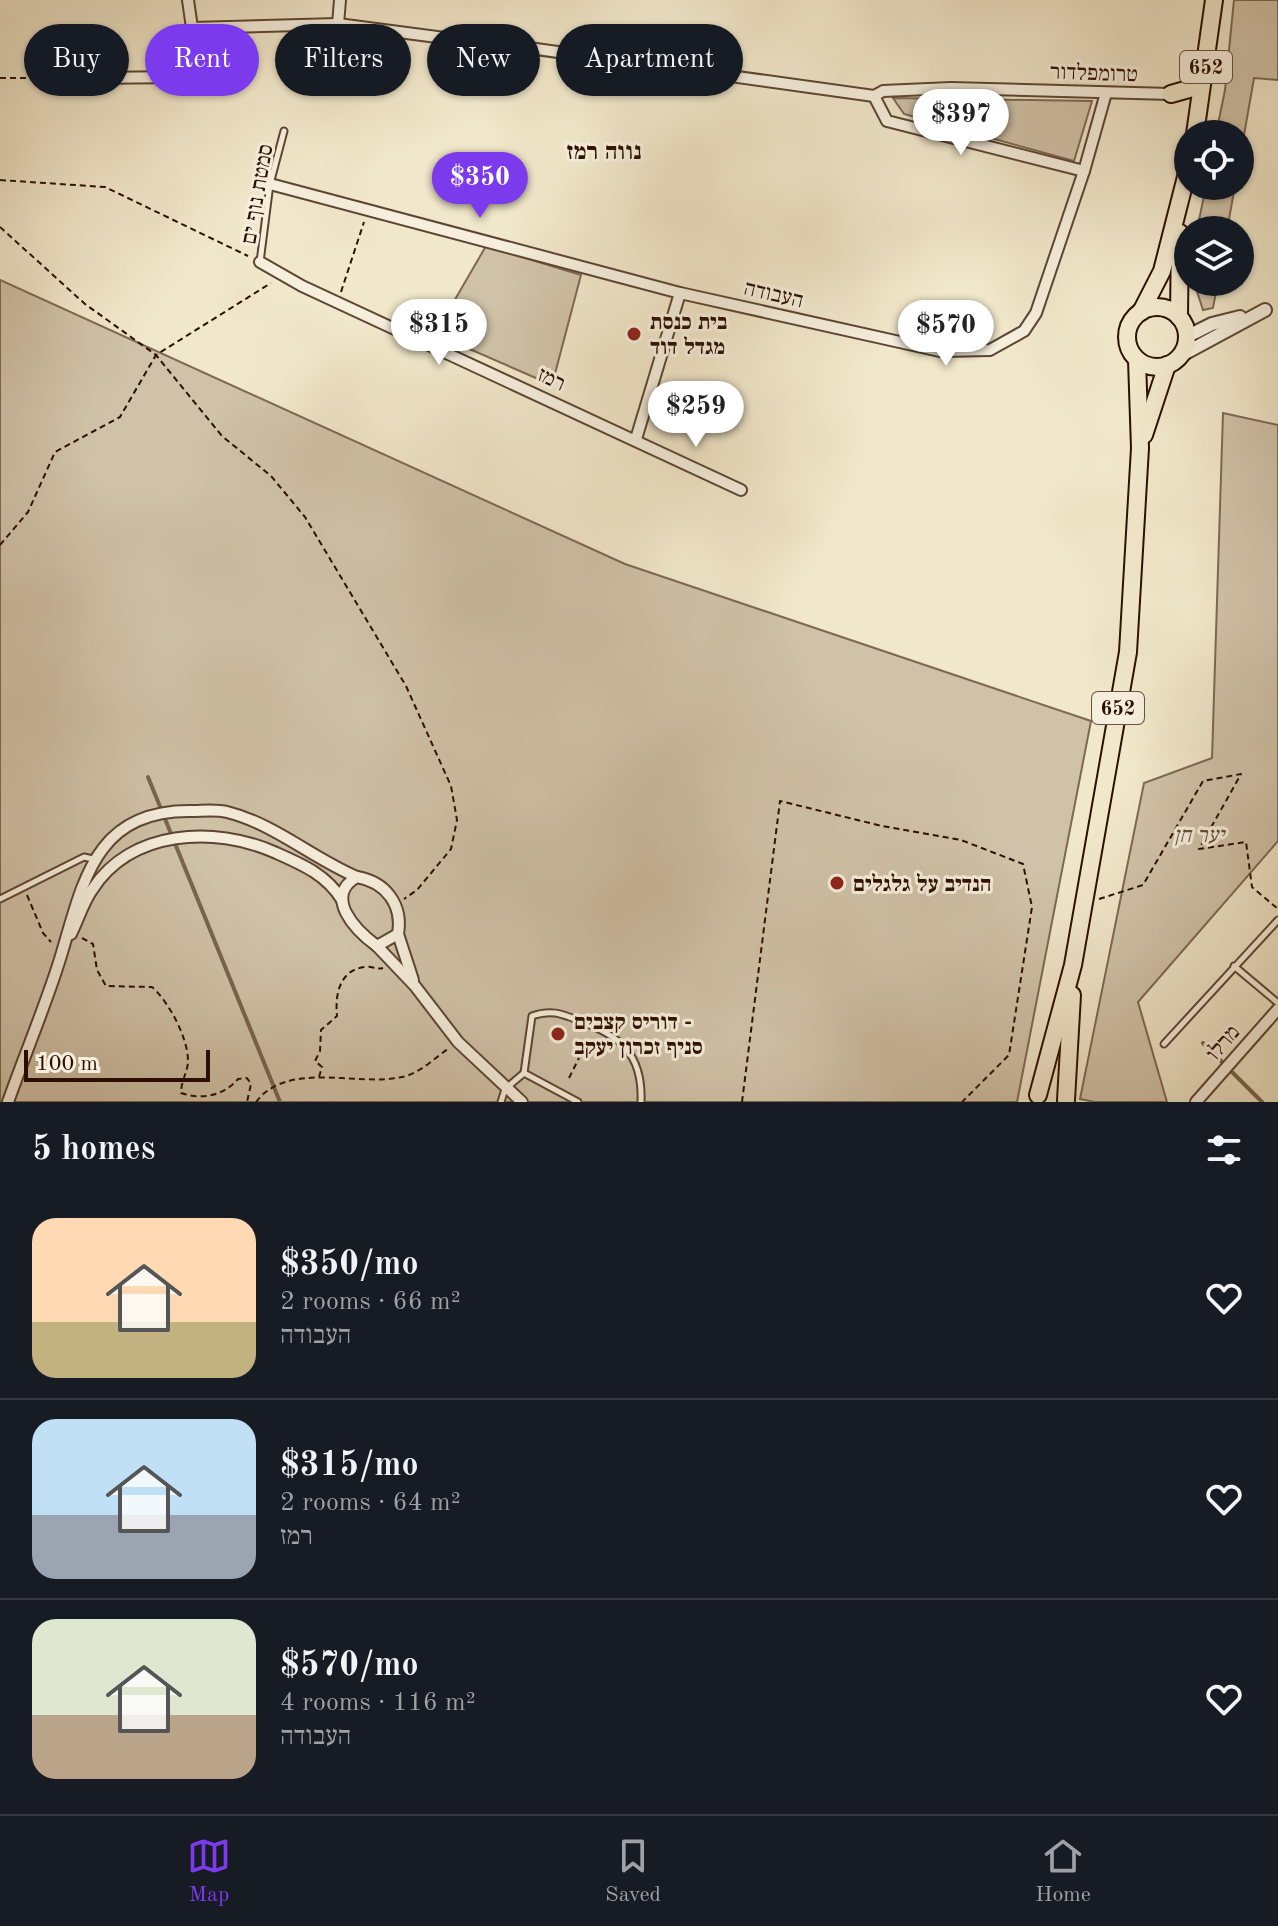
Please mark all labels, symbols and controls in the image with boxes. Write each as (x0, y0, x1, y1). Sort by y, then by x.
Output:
chip: Buy (24, 24, 129, 96)
chip: Rent (145, 24, 259, 96)
chip: Filters (275, 24, 411, 96)
chip: New (427, 24, 540, 96)
chip: Apartment (556, 24, 743, 96)
road number: 652 (1180, 51, 1232, 83)
street label: טרומפלדור (1049, 60, 1138, 87)
pin: $397 (914, 89, 1008, 157)
text: $397 (931, 102, 991, 128)
map controls (1174, 120, 1254, 296)
button: locate (1174, 120, 1254, 200)
district label: נווה רמז (566, 141, 642, 165)
street label: סמטת נוף ים (238, 143, 278, 246)
pin: $350 (433, 152, 527, 220)
text: $350 (450, 165, 510, 191)
button: layers (1174, 216, 1254, 296)
street label: העבודה (742, 277, 805, 312)
pin: $315 (392, 299, 486, 367)
pin: $570 (899, 300, 993, 368)
text: $315 (409, 312, 469, 338)
place label: בית כנסת מגדל דוד (650, 312, 728, 359)
text: $570 (916, 313, 976, 339)
marker: בית כנסת מגדל דוד (625, 325, 643, 343)
street label: רמז (534, 364, 568, 396)
pin: $259 (649, 381, 743, 449)
text: $259 (666, 394, 726, 420)
road number: 652 (1092, 692, 1144, 724)
park label: יער חן (1174, 825, 1226, 847)
place label: הנדיב על גלגלים (853, 873, 991, 896)
marker: הנדיב על גלגלים (828, 874, 846, 892)
place label: דוריס קצבים - סניף זכרון יעקב (574, 1012, 703, 1059)
street label: מרלו (1202, 1021, 1245, 1065)
marker: דוריס קצבים - סניף זכרון יעקב (549, 1025, 567, 1043)
scale bar (24, 1046, 210, 1082)
text: 100 m (36, 1053, 98, 1075)
icon: filters (1202, 1128, 1246, 1172)
text: 5 homes (32, 1133, 155, 1167)
text: $350/mo (280, 1248, 419, 1282)
icon: home (96, 1250, 192, 1346)
icon: heart (1202, 1276, 1246, 1320)
text: 2 rooms · 66 m² (280, 1289, 461, 1315)
text: העבודה (280, 1323, 351, 1349)
text: $315/mo (280, 1449, 419, 1483)
icon: home (96, 1451, 192, 1547)
icon: heart (1202, 1477, 1246, 1521)
text: 2 rooms · 64 m² (280, 1490, 461, 1516)
text: רמז (280, 1524, 313, 1550)
text: $570/mo (280, 1649, 419, 1683)
icon: home (96, 1651, 192, 1747)
icon: heart (1202, 1677, 1246, 1721)
text: 4 rooms · 116 m² (280, 1690, 476, 1716)
text: העבודה (280, 1724, 351, 1750)
tab: Map (187, 1834, 231, 1909)
tab: Saved (605, 1834, 661, 1909)
tab: Home (1035, 1834, 1091, 1909)

